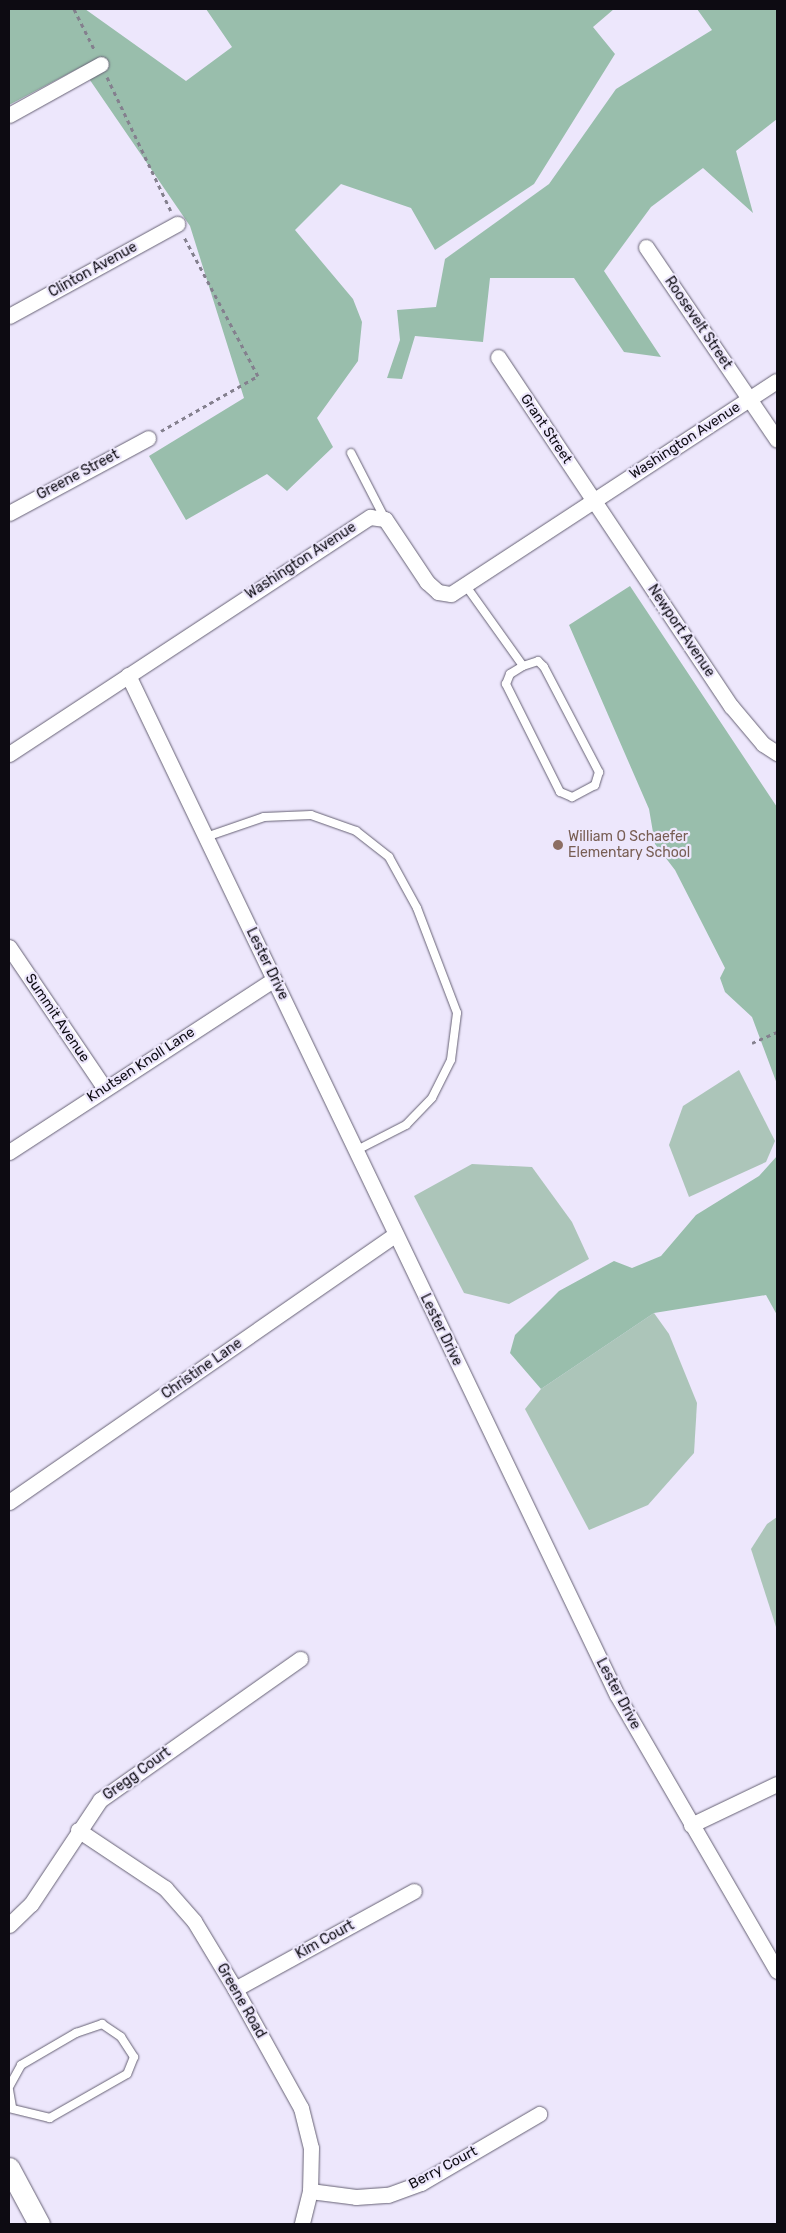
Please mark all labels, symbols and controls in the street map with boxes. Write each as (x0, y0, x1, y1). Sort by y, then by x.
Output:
street label: Clinton Avenue (46, 239, 140, 301)
street label: Roosevelt Street (661, 274, 735, 372)
street label: Grant Street (517, 391, 575, 467)
street label: Washington Avenue (626, 399, 744, 483)
street label: Greene Street (34, 446, 122, 504)
street label: Washington Avenue (242, 519, 360, 603)
street label: Newport Avenue (644, 581, 718, 681)
place label: William O Schaefer Elementary School (568, 829, 691, 862)
marker: William O Schaefer Elementary School (552, 839, 564, 851)
street label: Lester Drive (242, 925, 292, 1003)
street label: Summit Avenue (21, 970, 93, 1066)
street label: Knutsen Knoll Lane (84, 1024, 198, 1106)
street label: Lester Drive (416, 1291, 466, 1369)
street label: Christine Lane (159, 1335, 245, 1403)
street label: Lester Drive (592, 1655, 644, 1733)
street label: Gregg Court (100, 1744, 174, 1804)
street label: Kim Court (293, 1917, 357, 1963)
street label: Greene Road (213, 1961, 269, 2041)
street label: Berry Court (406, 2143, 480, 2193)

